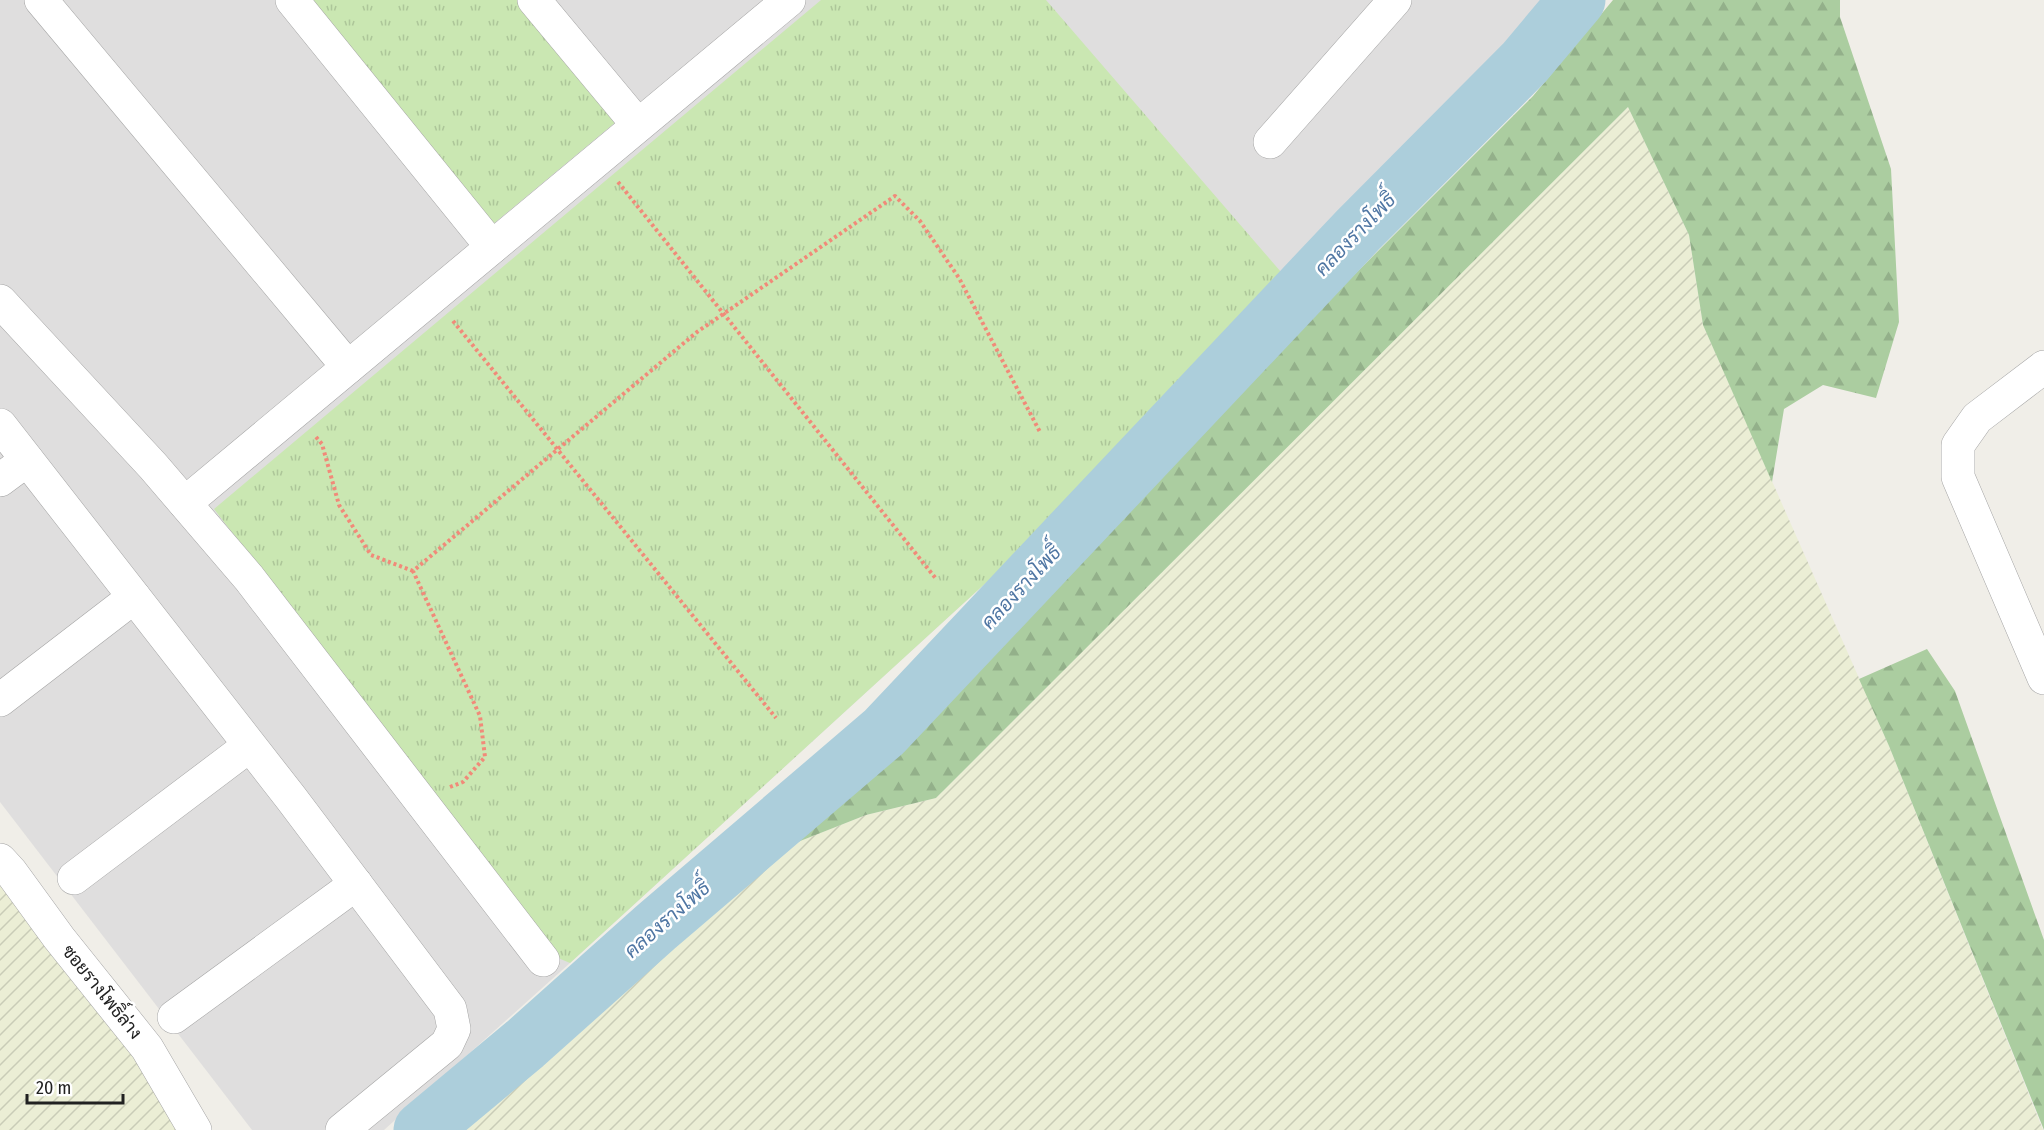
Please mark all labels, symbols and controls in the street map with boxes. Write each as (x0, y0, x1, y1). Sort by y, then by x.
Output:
water label: คลองรางโพธิ์ (1305, 181, 1403, 280)
water label: คลองรางโพธิ์ (972, 533, 1068, 634)
water label: คลองรางโพธิ์ (615, 868, 718, 963)
street label: ซอยรางโพธิ์ล่าง (57, 937, 151, 1043)
scale bar (27, 1067, 123, 1105)
text: 20 m (36, 1077, 71, 1099)

